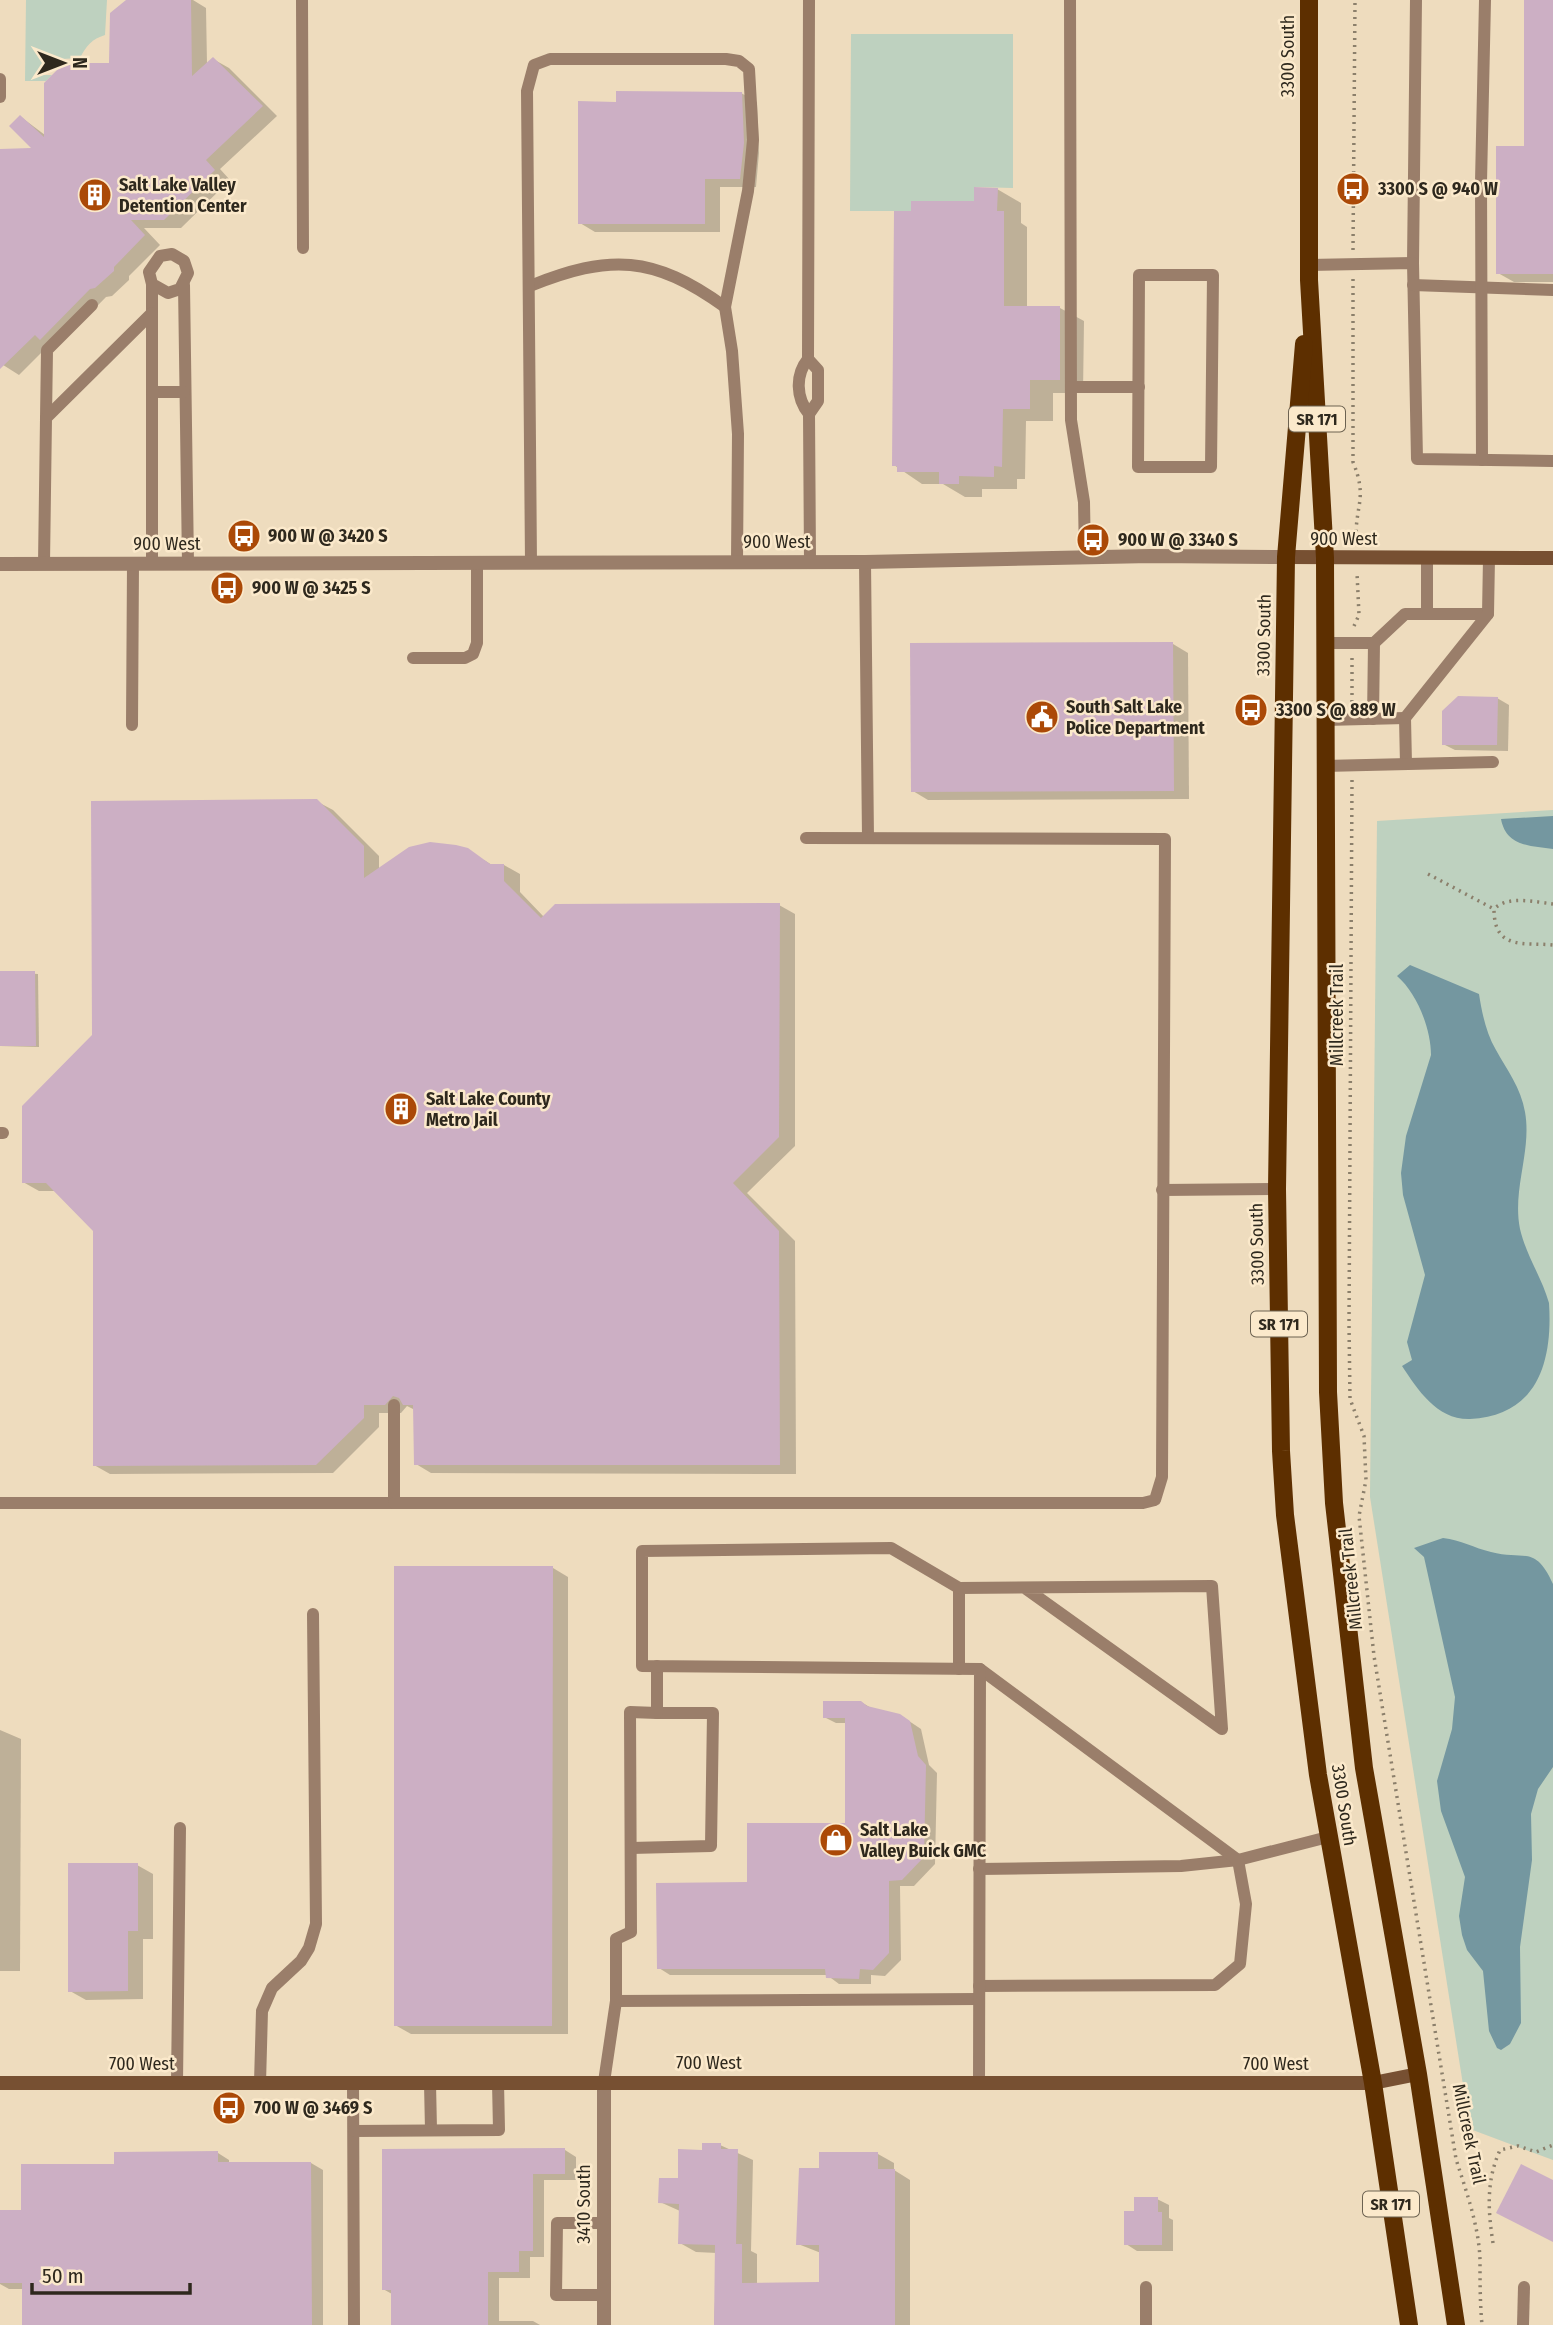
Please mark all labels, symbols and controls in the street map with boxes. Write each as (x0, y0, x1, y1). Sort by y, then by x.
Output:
street label: 3300 South (1277, 15, 1299, 97)
north arrow (28, 28, 98, 98)
text: N (68, 57, 91, 69)
bus stop icon: 3300 S @ 940 W (1334, 170, 1372, 208)
place label: Salt Lake Valley Detention Center (119, 174, 247, 217)
building icon: Salt Lake Valley Detention Center (76, 176, 114, 214)
place label: 3300 S @ 940 W (1377, 178, 1498, 200)
road number: SR 171 (1289, 406, 1345, 432)
bus stop icon: 900 W @ 3420 S (225, 517, 263, 555)
bus stop icon: 900 W @ 3340 S (1074, 521, 1112, 559)
place label: 900 W @ 3420 S (268, 525, 388, 547)
street label: 900 West (1310, 528, 1378, 550)
place label: 900 W @ 3340 S (1118, 529, 1238, 551)
street label: 900 West (743, 531, 811, 553)
street label: 900 West (133, 533, 201, 555)
bus stop icon: 900 W @ 3425 S (208, 569, 246, 607)
place label: 900 W @ 3425 S (252, 577, 371, 599)
street label: 3300 South (1252, 594, 1276, 676)
bus stop icon: 3300 S @ 889 W (1232, 691, 1270, 729)
place label: South Salt Lake Police Department (1066, 696, 1205, 739)
public building icon: South Salt Lake Police Department (1023, 698, 1061, 736)
place label: 3300 S @ 889 W (1275, 699, 1396, 721)
street label: Millcreek Trail (1326, 964, 1348, 1066)
place label: Salt Lake County Metro Jail (426, 1088, 551, 1131)
building icon: Salt Lake County Metro Jail (382, 1090, 420, 1128)
street label: 3300 South (1245, 1203, 1269, 1285)
road number: SR 171 (1251, 1312, 1307, 1336)
street label: Millcreek Trail (1335, 1527, 1367, 1631)
street label: 3300 South (1327, 1763, 1361, 1847)
place label: Salt Lake Valley Buick GMC (859, 1819, 987, 1862)
shop icon: Salt Lake Valley Buick GMC (817, 1821, 855, 1859)
street label: 700 West (676, 2052, 742, 2074)
street label: 700 West (109, 2053, 175, 2075)
street label: 700 West (1243, 2053, 1309, 2075)
street label: Millcreek Trail (1448, 2082, 1490, 2187)
bus stop icon: 700 W @ 3469 S (210, 2089, 248, 2127)
place label: 700 W @ 3469 S (254, 2097, 372, 2119)
street label: 3410 South (573, 2164, 595, 2244)
road number: SR 171 (1363, 2192, 1419, 2216)
scale bar (32, 2252, 189, 2296)
text: 50 m (42, 2263, 84, 2289)

